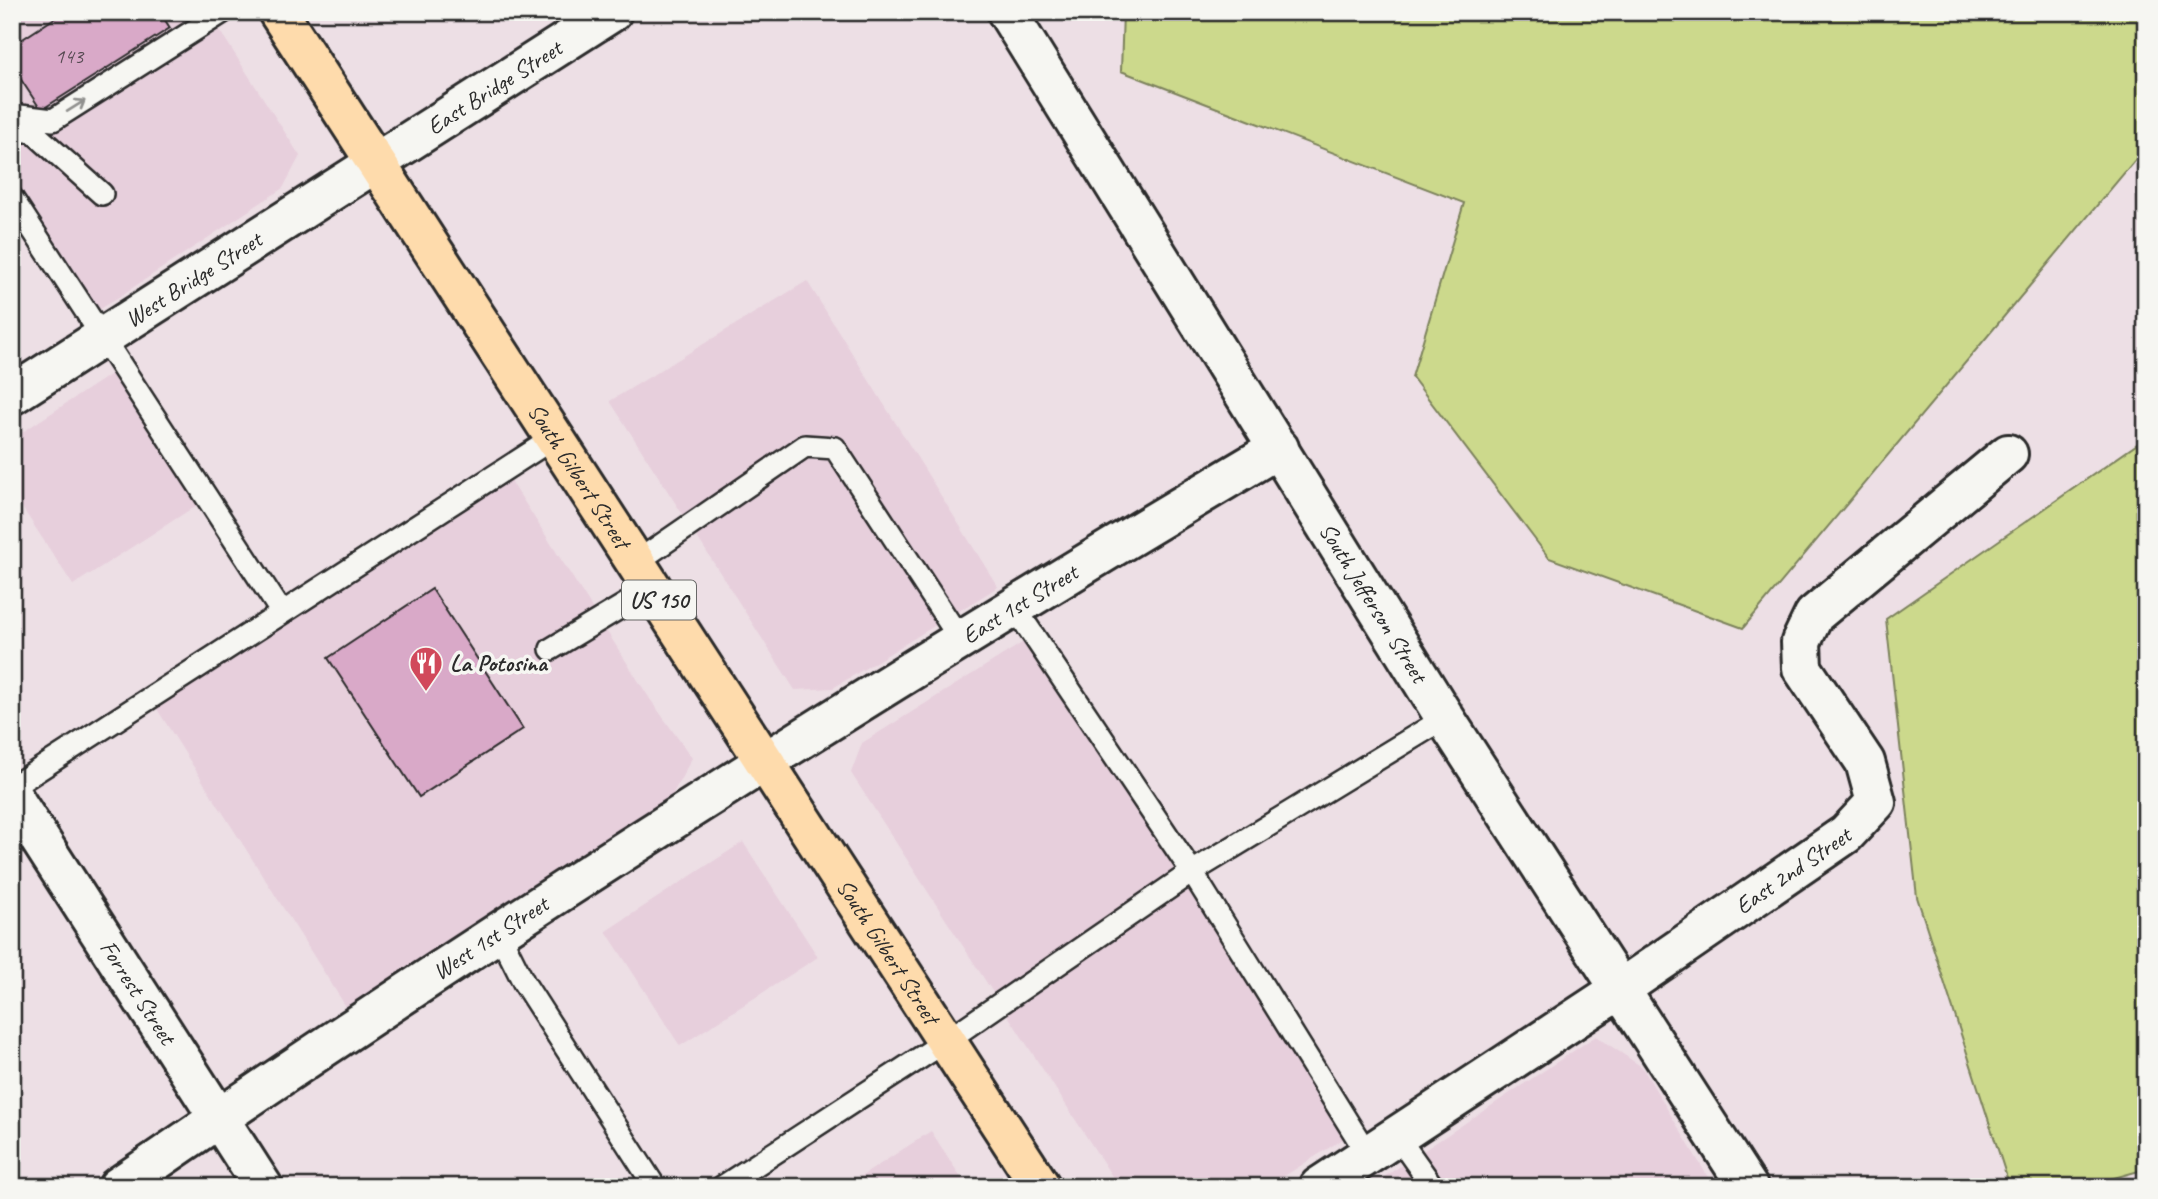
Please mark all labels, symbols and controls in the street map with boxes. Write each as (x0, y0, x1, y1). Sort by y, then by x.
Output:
street label: East Bridge Street (421, 32, 569, 141)
house number: 143 (55, 43, 85, 69)
one-way arrow (66, 98, 85, 113)
street label: West Bridge Street (119, 224, 269, 334)
street label: South Gilbert Street (521, 398, 639, 557)
street label: South Jefferson Street (1313, 517, 1435, 690)
street label: East 1st Street (957, 556, 1085, 651)
road number: US 150 (622, 580, 696, 620)
restaurant icon: La Potosina (407, 644, 445, 693)
place label: La Potosina (450, 648, 549, 678)
street label: East 2nd Street (1729, 819, 1858, 921)
street label: South Gilbert Street (830, 873, 948, 1032)
street label: West 1st Street (427, 888, 555, 986)
street label: Forrest Street (93, 934, 183, 1051)

